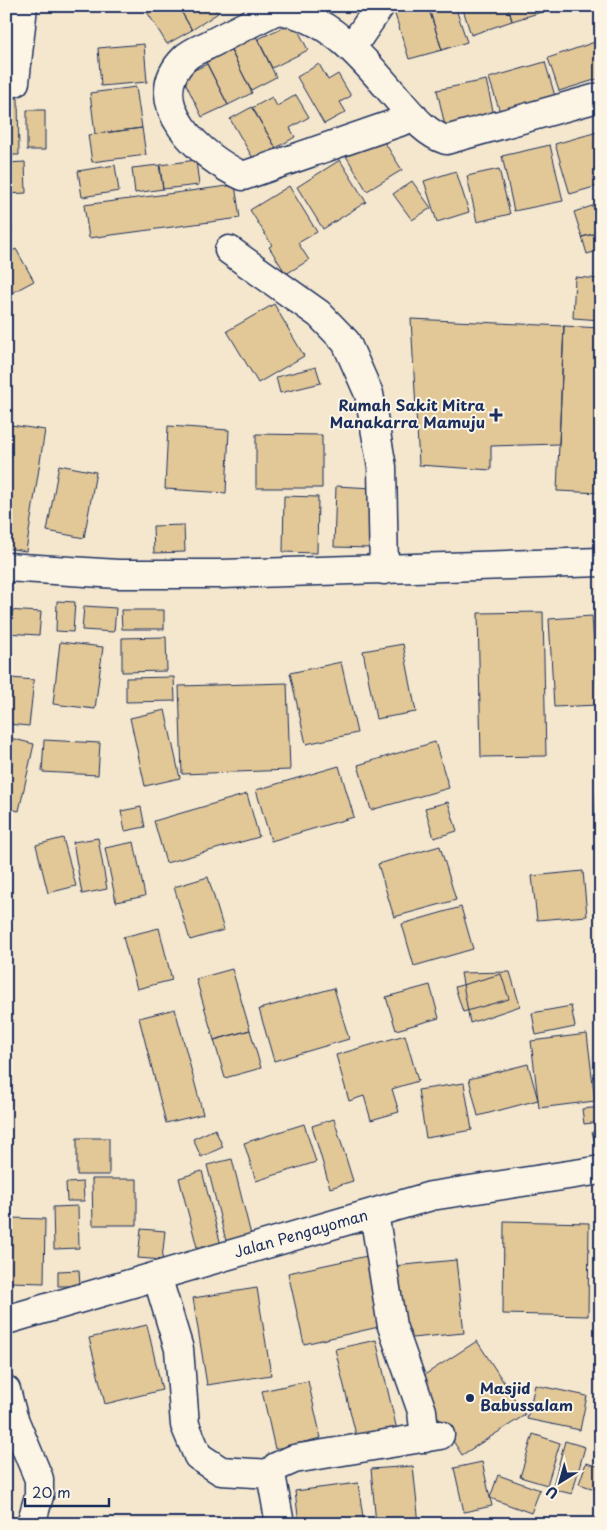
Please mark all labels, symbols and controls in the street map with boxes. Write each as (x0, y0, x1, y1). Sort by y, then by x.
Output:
place label: Rumah Sakit Mitra Manakarra Mamuju (330, 393, 485, 433)
marker: Rumah Sakit Mitra Manakarra Mamuju (489, 408, 503, 422)
street label: Jalan Pengayoman (231, 1202, 370, 1263)
place label: Masjid Babussalam (480, 1376, 573, 1416)
marker: Masjid Babussalam (464, 1392, 476, 1404)
north arrow (534, 1458, 584, 1508)
scale bar (25, 1475, 109, 1507)
text: 20 m (32, 1480, 71, 1503)
text: U (541, 1481, 562, 1504)

